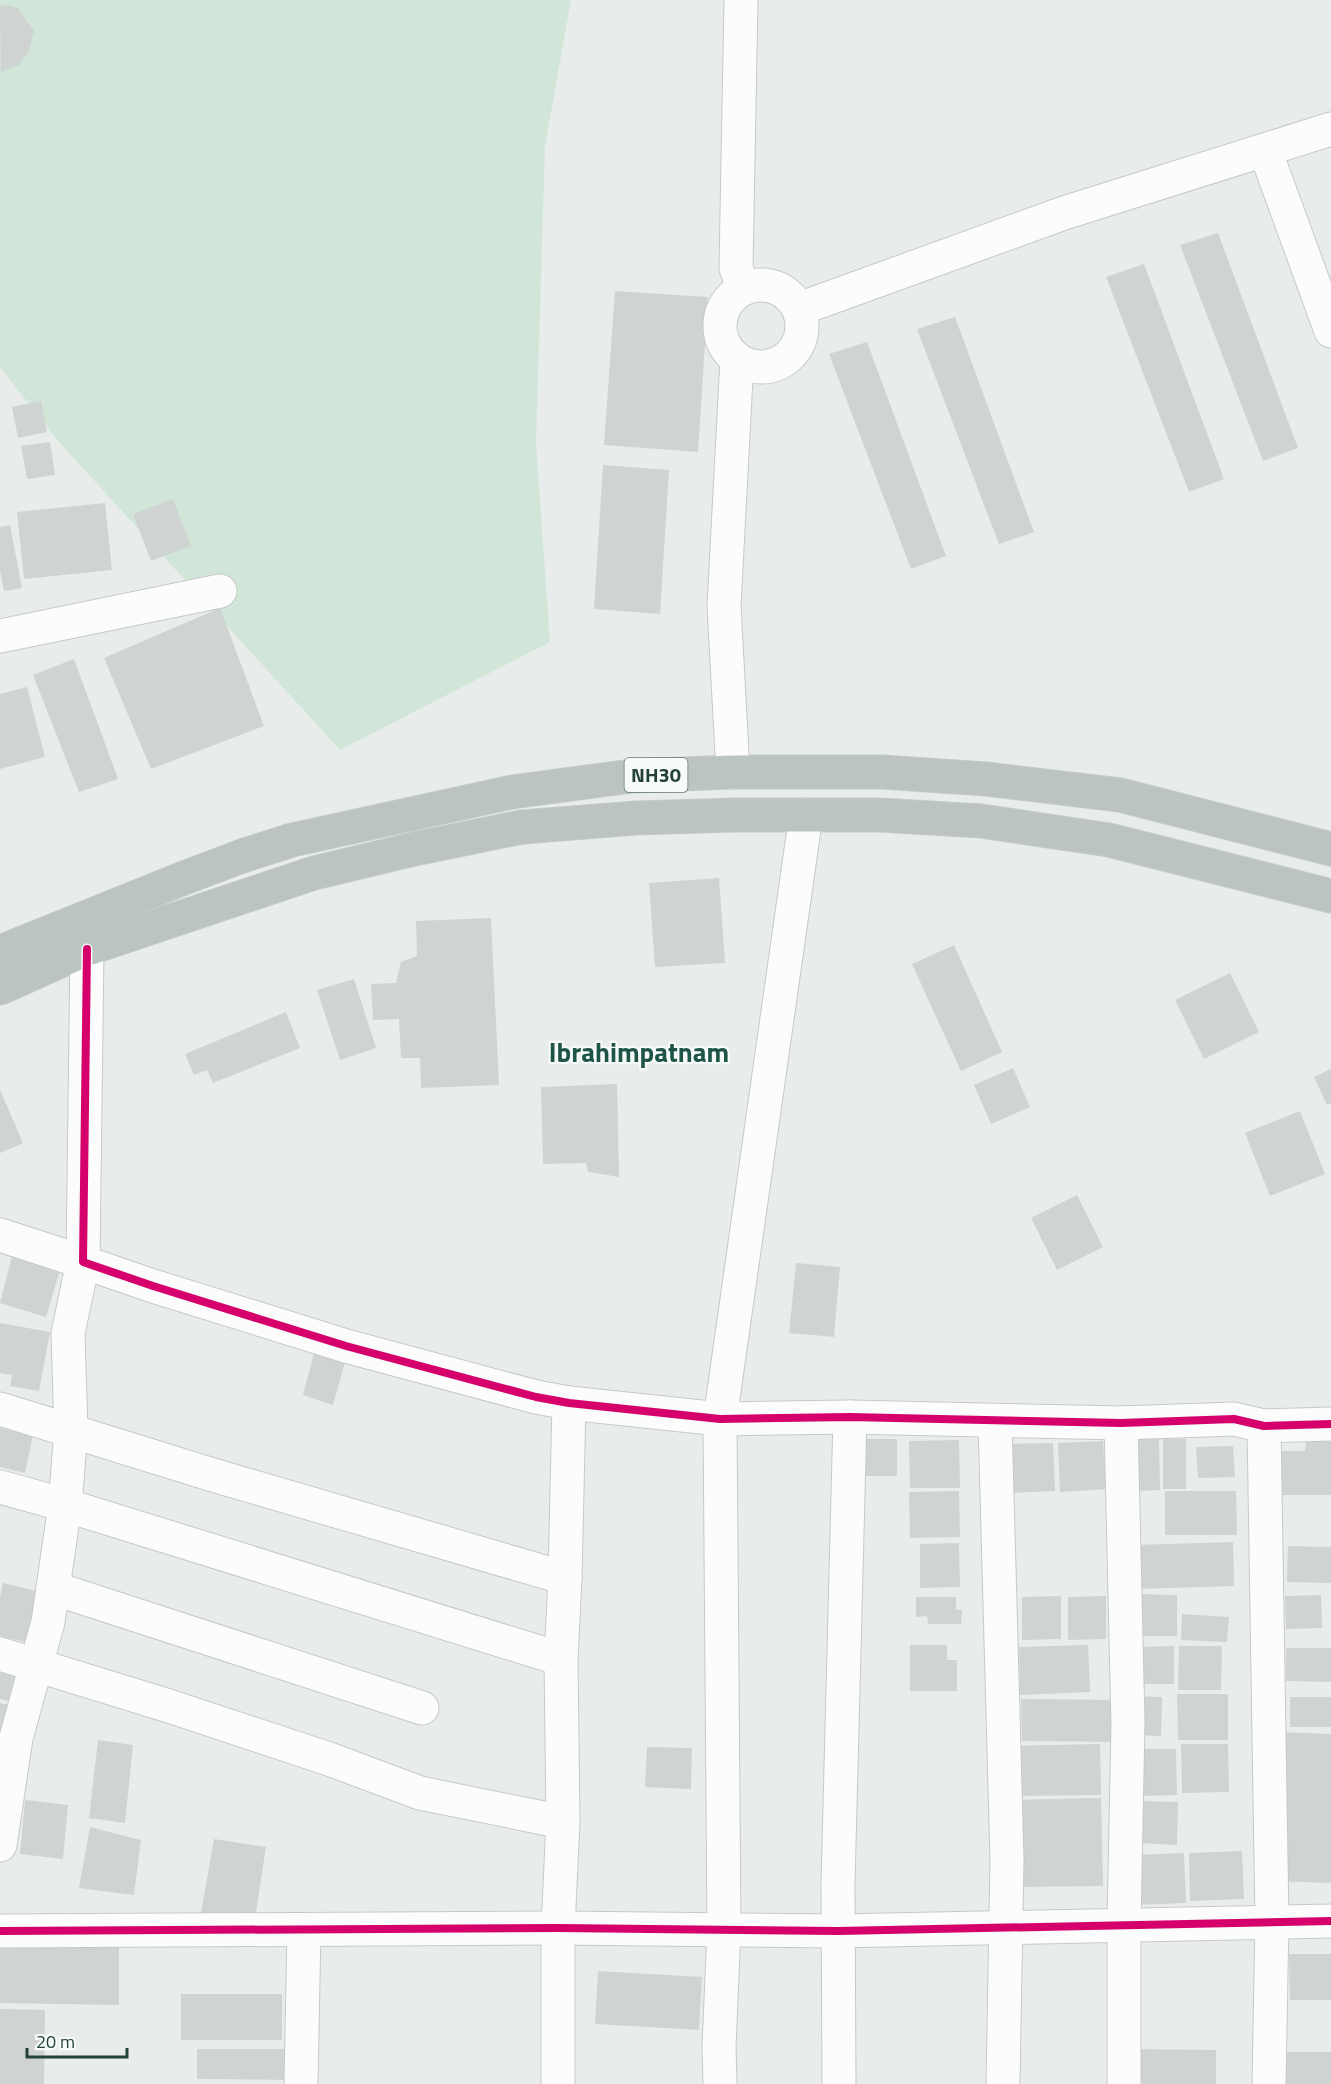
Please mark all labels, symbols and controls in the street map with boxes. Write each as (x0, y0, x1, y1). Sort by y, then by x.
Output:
road number: NH30 (624, 758, 688, 792)
district label: Ibrahimpatnam (549, 1031, 729, 1072)
scale bar (27, 2021, 128, 2059)
text: 20 m (36, 2028, 75, 2055)

